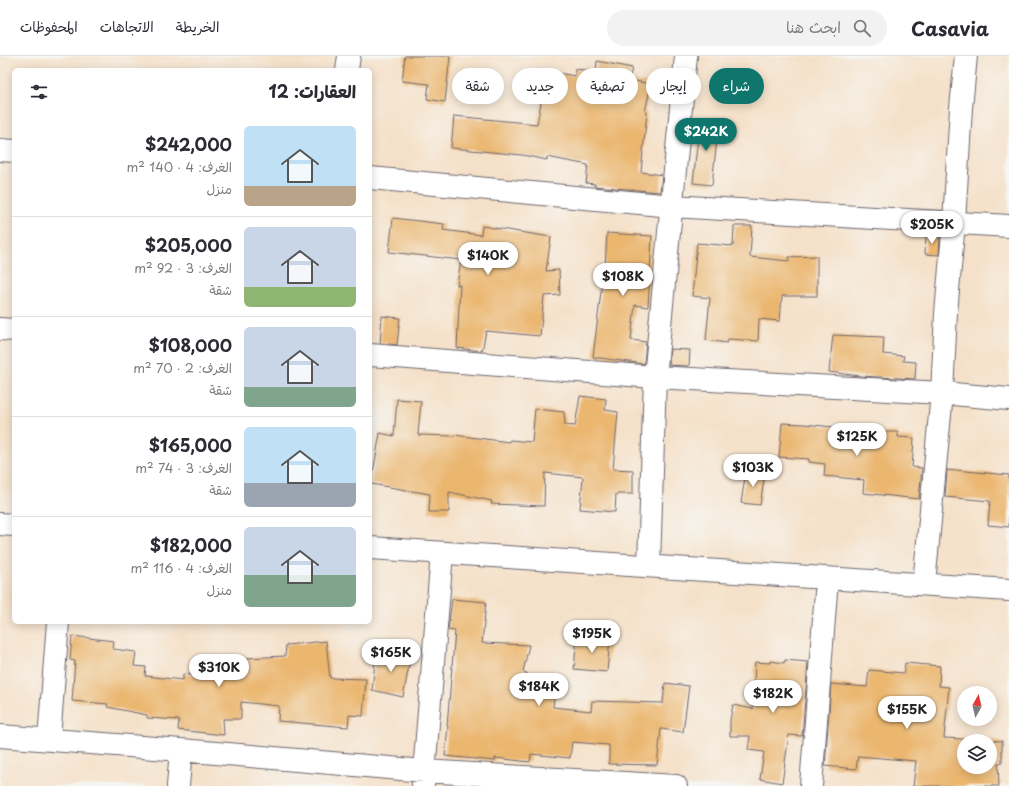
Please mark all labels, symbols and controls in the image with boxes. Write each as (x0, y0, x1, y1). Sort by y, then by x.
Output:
search box (607, 10, 887, 46)
text: Casavia (911, 14, 989, 42)
text: ابحث هنا (786, 15, 841, 38)
text: المحفوظات (20, 16, 78, 37)
text: الاتجاهات (100, 16, 154, 37)
text: الخريطة (176, 16, 219, 37)
icon: search (851, 17, 873, 39)
chip: شقة (452, 68, 504, 104)
chip: جديد (512, 68, 568, 104)
chip: تصفية (576, 68, 638, 104)
chip: إيجار (646, 68, 701, 104)
chip: شراء (709, 68, 764, 104)
text: العقارات: 12 (269, 78, 356, 104)
icon: filters (28, 81, 50, 103)
pin: $242K (678, 118, 734, 152)
text: $242K (684, 121, 728, 140)
text: $242,000 (145, 131, 232, 157)
icon: home (276, 142, 324, 190)
text: الغرف: 4 · 140 m² (127, 157, 232, 176)
text: منزل (206, 179, 232, 198)
pin: $205K (904, 211, 960, 245)
text: $205K (910, 214, 954, 233)
text: $205,000 (145, 232, 232, 258)
pin: $140K (460, 242, 516, 276)
icon: home (276, 243, 324, 291)
text: $140K (467, 245, 509, 264)
text: الغرف: 3 · 92 m² (134, 258, 232, 277)
pin: $108K (595, 263, 651, 297)
text: $108K (602, 266, 644, 285)
text: شقة (209, 280, 232, 299)
text: $108,000 (149, 332, 232, 358)
icon: home (276, 343, 324, 391)
text: الغرف: 2 · 70 m² (133, 358, 232, 377)
text: شقة (209, 380, 232, 399)
pin: $125K (829, 423, 885, 457)
text: $125K (837, 426, 877, 445)
text: $165,000 (149, 432, 232, 458)
icon: home (276, 443, 324, 491)
pin: $103K (725, 454, 781, 488)
text: $103K (732, 457, 774, 476)
text: الغرف: 3 · 74 m² (135, 458, 232, 477)
text: شقة (209, 480, 232, 499)
text: $182,000 (150, 532, 232, 558)
icon: home (276, 543, 324, 591)
text: الغرف: 4 · 116 m² (131, 558, 232, 577)
text: منزل (206, 580, 232, 599)
pin: $195K (564, 620, 620, 654)
text: $195K (572, 623, 612, 642)
pin: $165K (363, 639, 419, 673)
text: $165K (371, 642, 412, 661)
pin: $310K (191, 654, 247, 688)
text: $310K (198, 657, 240, 676)
pin: $184K (511, 673, 567, 707)
text: $184K (518, 676, 560, 695)
pin: $182K (745, 680, 801, 714)
text: $182K (753, 683, 793, 702)
north arrow (957, 686, 997, 726)
map controls (957, 686, 997, 774)
pin: $155K (879, 696, 935, 730)
text: $155K (887, 699, 927, 718)
button: layers (957, 734, 997, 774)

